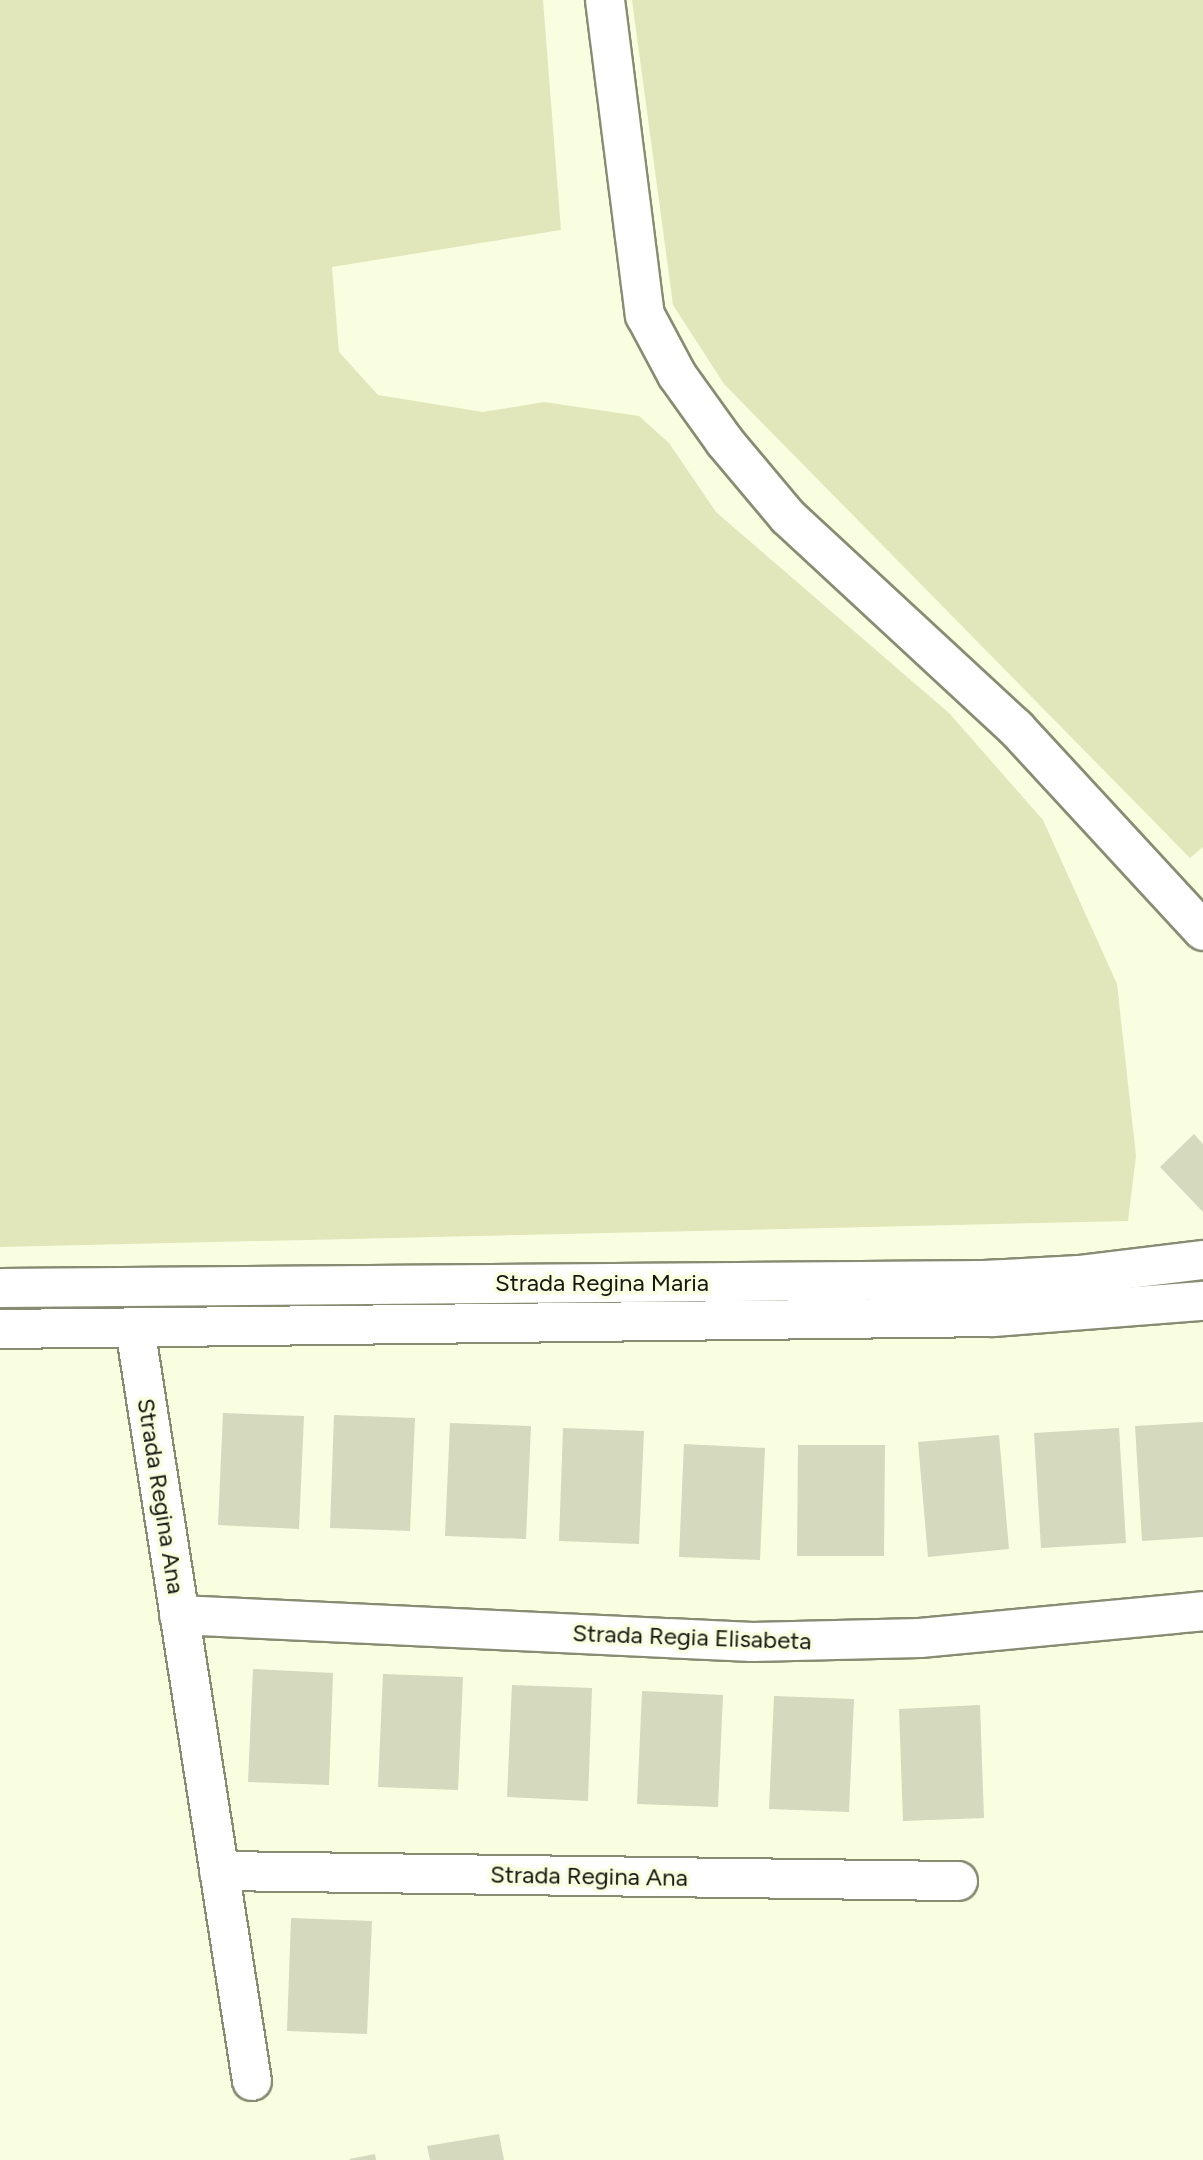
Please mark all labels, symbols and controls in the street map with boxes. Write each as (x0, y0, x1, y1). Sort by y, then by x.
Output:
street label: Strada Regina Maria (495, 1269, 709, 1297)
street label: Strada Regina Ana (131, 1396, 191, 1596)
street label: Strada Regia Elisabeta (572, 1618, 812, 1656)
street label: Strada Regina Ana (490, 1860, 688, 1892)

